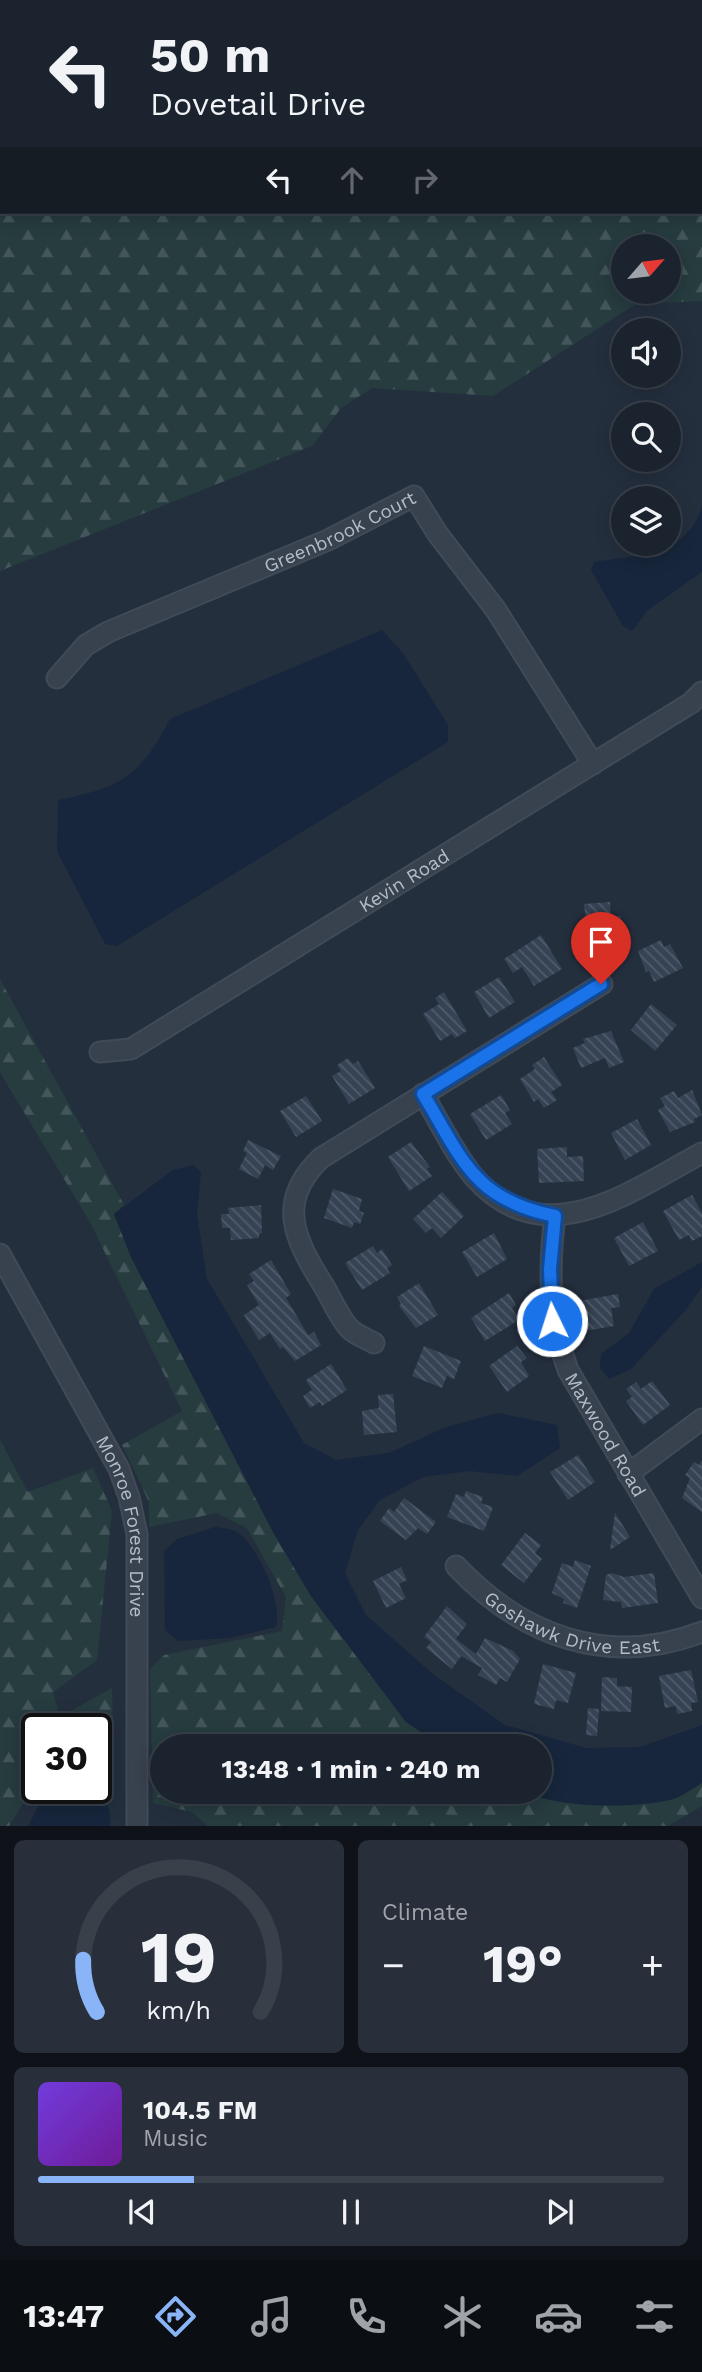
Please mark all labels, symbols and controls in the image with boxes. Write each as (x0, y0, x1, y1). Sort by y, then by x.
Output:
text: 50 m (150, 26, 270, 84)
icon: left (35, 28, 126, 119)
text: Dovetail Drive (150, 85, 366, 123)
icon: left (260, 161, 298, 199)
icon: ahead (333, 161, 371, 199)
icon: right (406, 161, 444, 199)
north arrow (611, 234, 681, 304)
map controls (611, 234, 681, 556)
button: sound (611, 318, 681, 388)
button: search (611, 402, 681, 472)
street label: Greenbrook Court (260, 486, 420, 578)
button: layers (611, 486, 681, 556)
street label: Kevin Road (355, 844, 454, 917)
pin (571, 912, 631, 984)
icon: arrive (582, 923, 620, 961)
position arrow (515, 1284, 589, 1358)
street label: Maxwood Road (560, 1368, 651, 1501)
street label: Monroe Forest Drive (91, 1432, 148, 1618)
street label: Goshawk Drive East (480, 1586, 661, 1659)
speed limit sign: 30 (21, 1713, 112, 1804)
text: 13:48 · 1 min · 240 m (222, 1754, 480, 1784)
text: Climate (382, 1899, 468, 1926)
text: 19 (141, 1915, 217, 2001)
text: 19° (483, 1934, 563, 1995)
text: − (382, 1943, 405, 1987)
text: + (641, 1943, 664, 1987)
text: km/h (147, 1996, 211, 2025)
text: 104.5 FM (143, 2095, 257, 2125)
text: Music (143, 2125, 208, 2152)
icon: previous (123, 2193, 161, 2231)
icon: pause (332, 2193, 370, 2231)
icon: next (541, 2193, 579, 2231)
icon: directions (151, 2292, 200, 2341)
icon: music (247, 2292, 296, 2341)
icon: phone (342, 2292, 391, 2341)
icon: climate (438, 2292, 487, 2341)
icon: car (534, 2292, 583, 2341)
icon: filters (630, 2292, 679, 2341)
text: 13:47 (23, 2297, 104, 2335)

